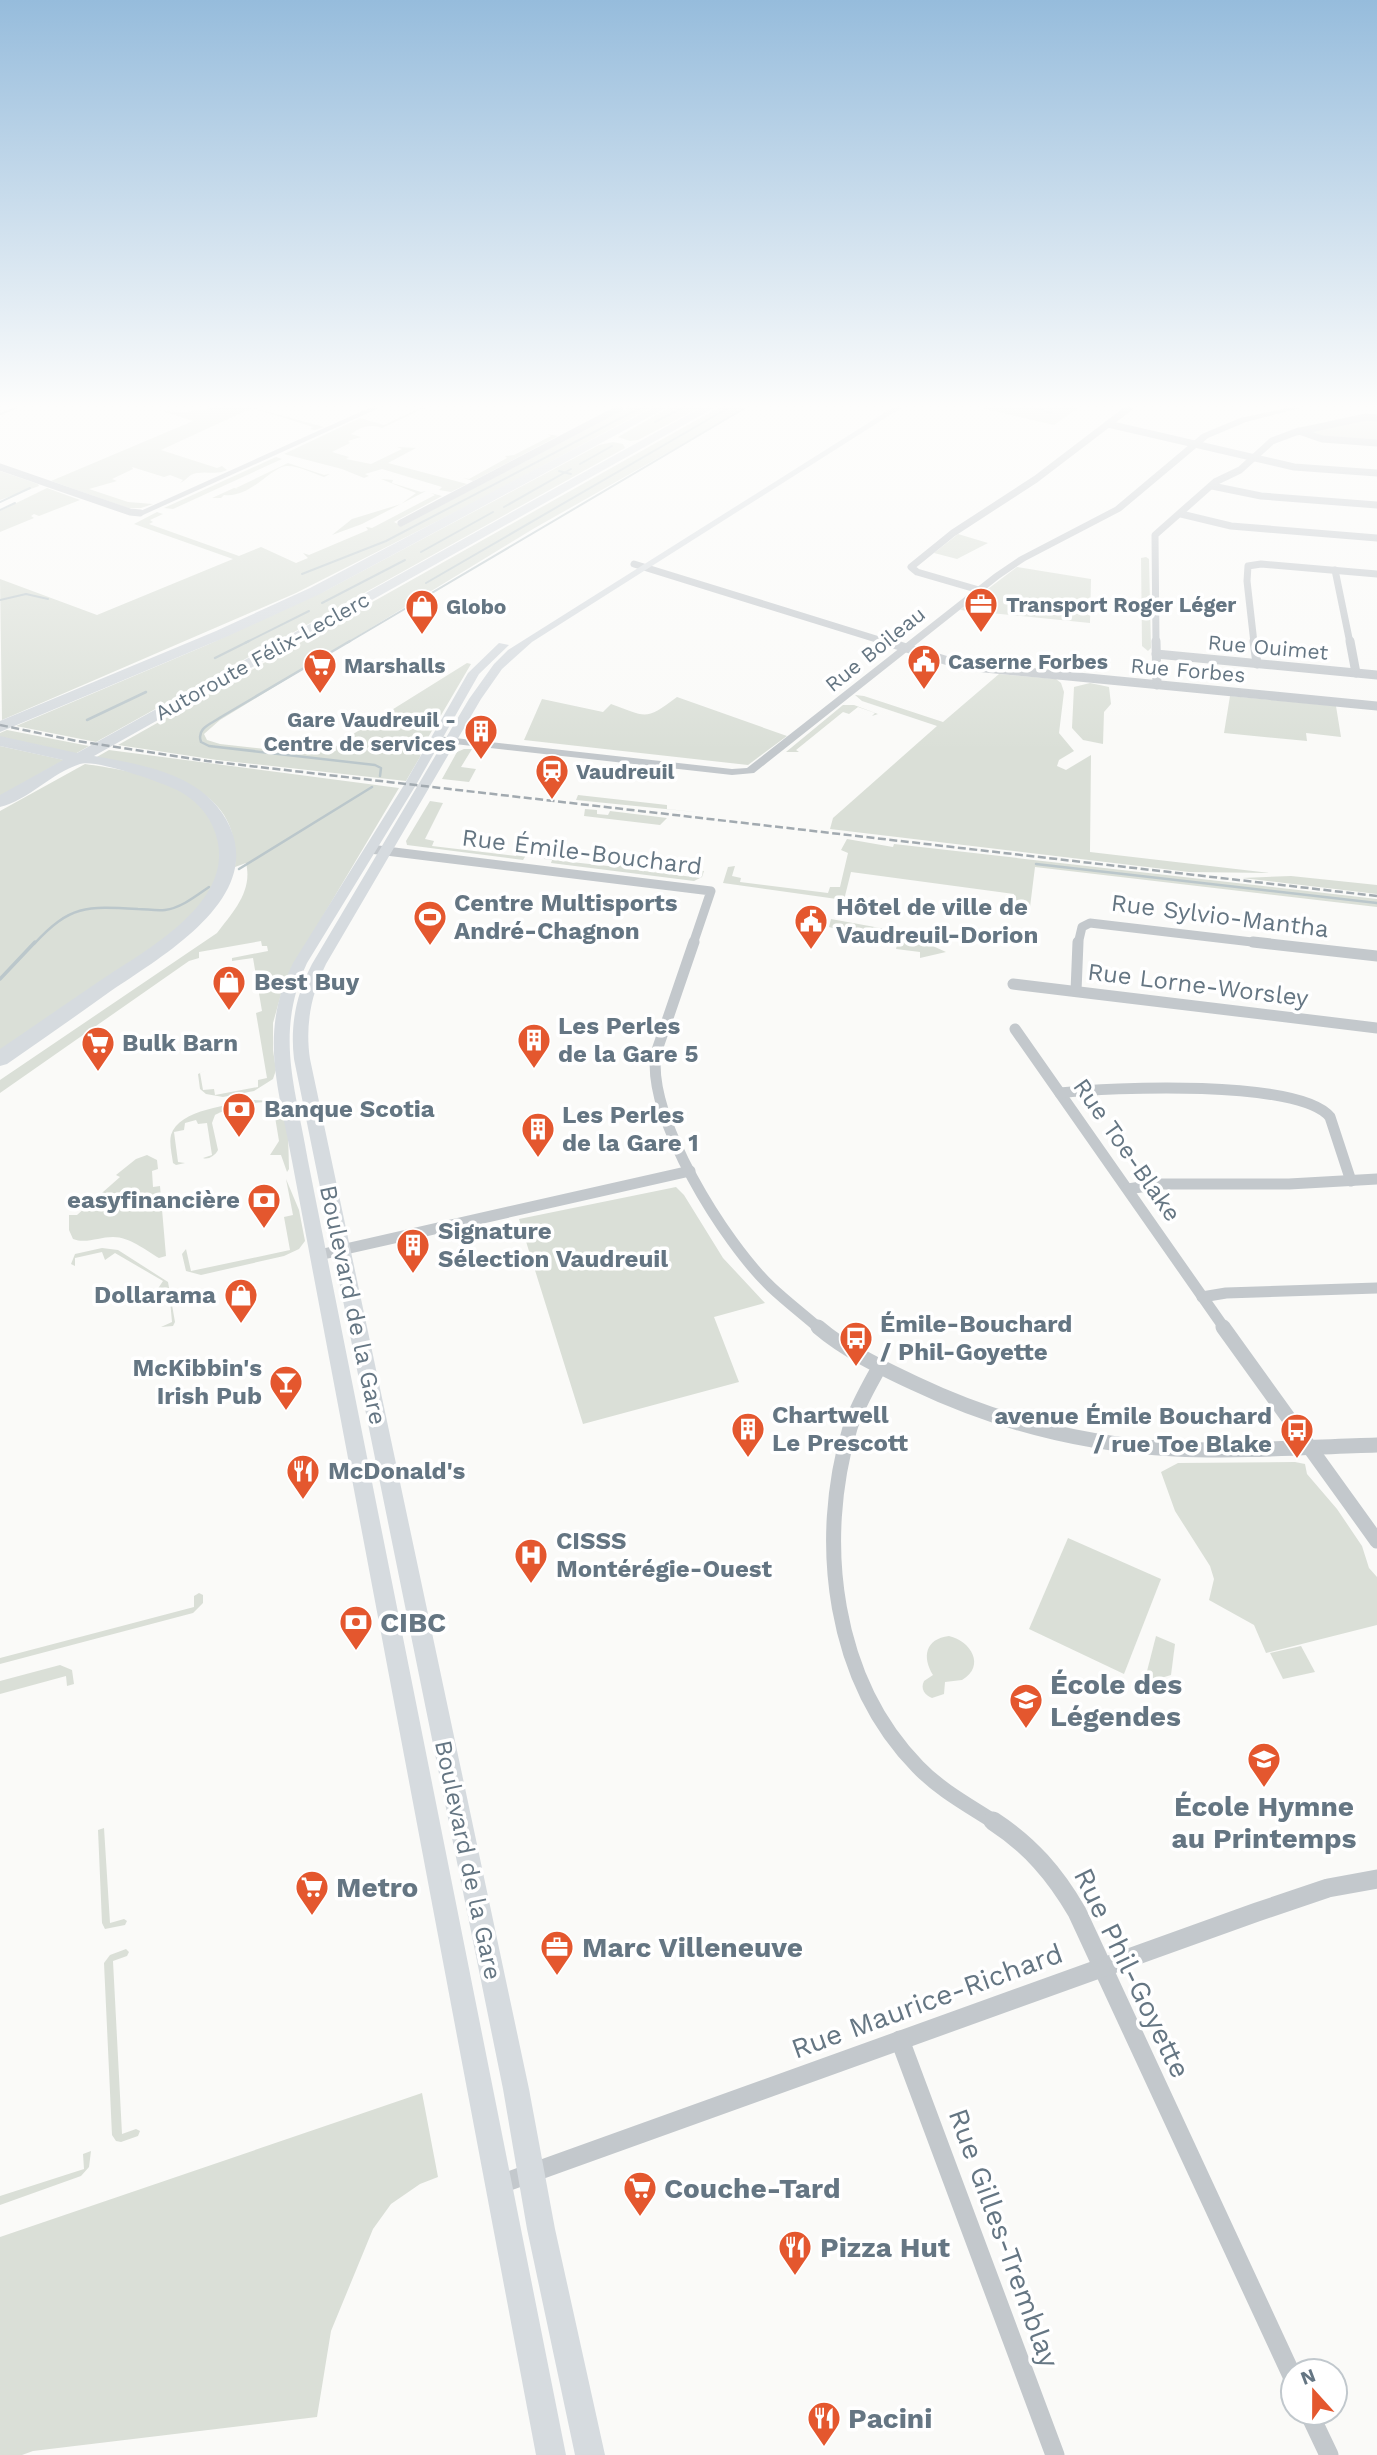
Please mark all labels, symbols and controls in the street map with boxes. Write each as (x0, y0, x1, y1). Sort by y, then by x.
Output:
office icon: Transport Roger Léger (962, 585, 1000, 634)
street label: Autoroute Félix-Leclerc (150, 587, 374, 725)
shop icon: Globo (403, 587, 441, 636)
place label: Transport Roger Léger (1006, 592, 1236, 617)
place label: Globo (446, 594, 506, 619)
street label: Rue Boileau (820, 601, 930, 697)
street label: Rue Ouimet (1207, 629, 1329, 665)
public building icon: Caserne Forbes (905, 642, 943, 691)
supermarket icon: Marshalls (301, 646, 339, 695)
place label: Caserne Forbes (948, 649, 1108, 674)
place label: Marshalls (344, 653, 445, 678)
street label: Rue Forbes (1130, 653, 1246, 687)
place label: Gare Vaudreuil - Centre de services (264, 707, 456, 756)
building icon: Gare Vaudreuil - Centre de services (462, 712, 500, 761)
station icon: Vaudreuil (533, 752, 571, 801)
place label: Vaudreuil (576, 759, 675, 784)
street label: Rue Émile-Bouchard (460, 823, 704, 881)
place label: Centre Multisports André-Chagnon (454, 889, 678, 945)
street label: Rue Sylvio-Mantha (1110, 889, 1330, 943)
place label: Hôtel de ville de Vaudreuil-Dorion (836, 893, 1038, 949)
sports icon: Centre Multisports André-Chagnon (411, 898, 449, 947)
public building icon: Hôtel de ville de Vaudreuil-Dorion (792, 902, 830, 951)
street label: Rue Lorne-Worsley (1086, 958, 1311, 1013)
shop icon: Best Buy (210, 963, 248, 1012)
place label: Best Buy (254, 968, 360, 996)
place label: Les Perles de la Gare 5 (558, 1012, 699, 1068)
building icon: Les Perles de la Gare 5 (515, 1021, 553, 1070)
supermarket icon: Bulk Barn (79, 1024, 117, 1073)
place label: Bulk Barn (122, 1029, 238, 1057)
street label: Rue Toe-Blake (1067, 1073, 1187, 1227)
bank icon: Banque Scotia (220, 1090, 258, 1139)
place label: Banque Scotia (264, 1095, 435, 1123)
place label: Les Perles de la Gare 1 (562, 1101, 699, 1157)
building icon: Les Perles de la Gare 1 (519, 1110, 557, 1159)
bank icon: easyfinancière (245, 1181, 283, 1230)
street label: Boulevard de la Gare (314, 1183, 392, 1427)
place label: easyfinancière (67, 1186, 240, 1214)
place label: Signature Sélection Vaudreuil (438, 1217, 668, 1273)
building icon: Signature Sélection Vaudreuil (394, 1226, 432, 1275)
shop icon: Dollarama (222, 1276, 260, 1325)
place label: Dollarama (94, 1281, 216, 1309)
place label: Émile-Bouchard / Phil-Goyette (880, 1310, 1072, 1366)
bus stop icon: Émile-Bouchard / Phil-Goyette (837, 1319, 875, 1368)
place label: McKibbin's Irish Pub (133, 1354, 262, 1410)
bar icon: McKibbin's Irish Pub (267, 1363, 305, 1412)
place label: Chartwell Le Prescott (772, 1401, 908, 1457)
place label: avenue Émile Bouchard / rue Toe Blake (994, 1402, 1272, 1458)
building icon: Chartwell Le Prescott (729, 1410, 767, 1459)
bus stop icon: avenue Émile Bouchard / rue Toe Blake (1278, 1411, 1316, 1460)
restaurant icon: McDonald's (284, 1452, 322, 1501)
place label: McDonald's (328, 1457, 466, 1485)
place label: CISSS Montérégie-Ouest (556, 1527, 773, 1583)
hospital icon: CISSS Montérégie-Ouest (512, 1536, 550, 1585)
bank icon: CIBC (337, 1603, 375, 1652)
place label: CIBC (380, 1606, 446, 1639)
place label: École des Légendes (1050, 1668, 1182, 1733)
school or university icon: École des Légendes (1007, 1681, 1045, 1730)
street label: Boulevard de la Gare (429, 1738, 507, 1982)
school or university icon: École Hymne au Printemps (1245, 1740, 1283, 1789)
place label: École Hymne au Printemps (1171, 1790, 1357, 1855)
street label: Rue Phil-Goyette (1067, 1863, 1197, 2083)
supermarket icon: Metro (293, 1868, 331, 1917)
place label: Metro (336, 1871, 418, 1904)
office icon: Marc Villeneuve (538, 1928, 576, 1977)
place label: Marc Villeneuve (582, 1931, 803, 1964)
street label: Rue Maurice-Richard (787, 1937, 1067, 2065)
street label: Rue Gilles-Tremblay (942, 2104, 1066, 2372)
supermarket icon: Couche-Tard (621, 2169, 659, 2218)
place label: Couche-Tard (664, 2172, 840, 2205)
restaurant icon: Pizza Hut (776, 2228, 814, 2277)
place label: Pizza Hut (820, 2231, 950, 2264)
north arrow (1279, 2357, 1349, 2427)
text: N (1297, 2363, 1319, 2390)
restaurant icon: Pacini (805, 2399, 843, 2448)
place label: Pacini (848, 2402, 932, 2435)

